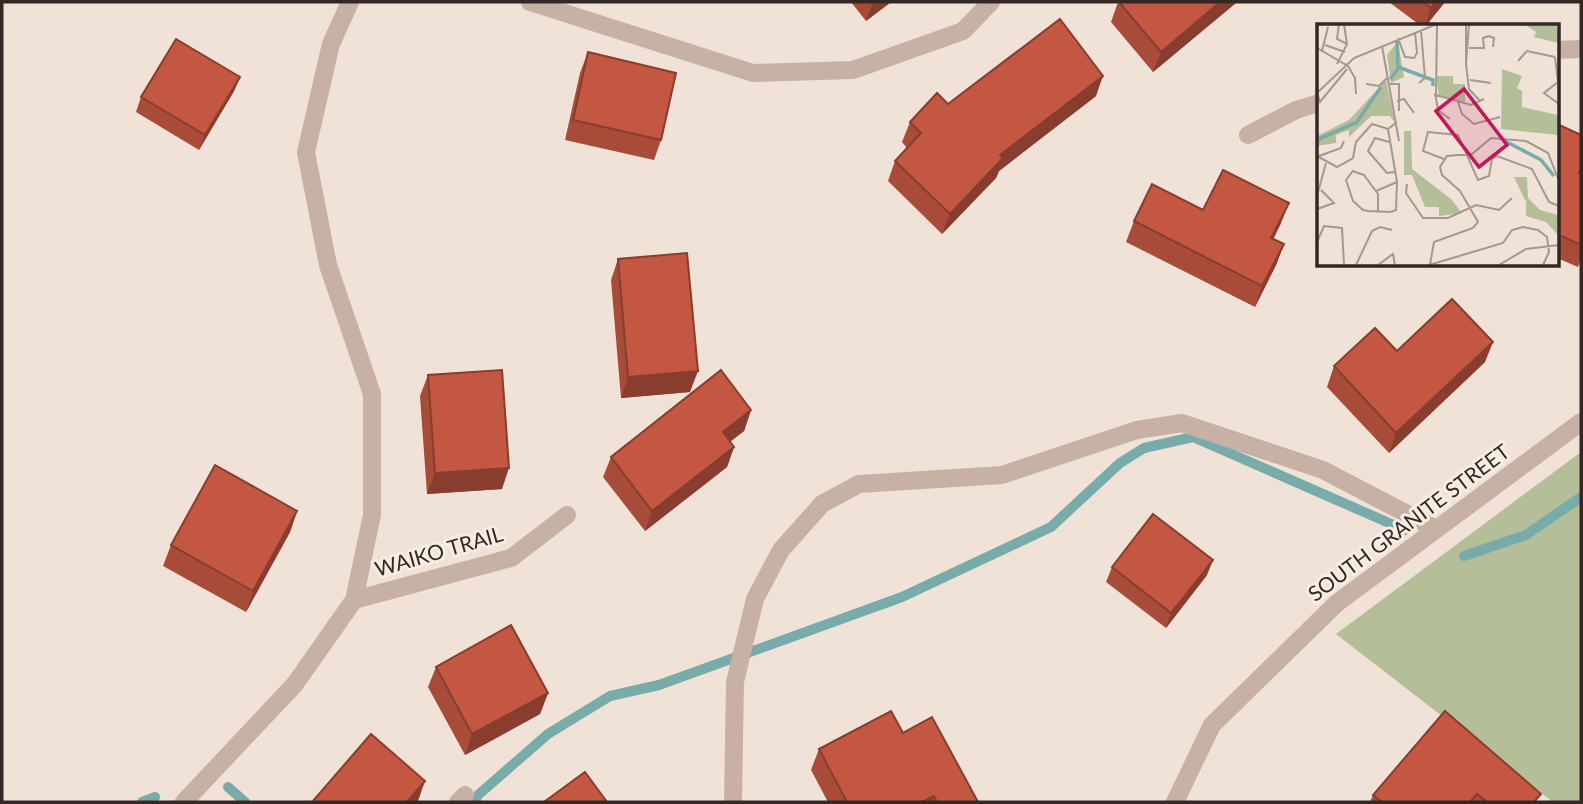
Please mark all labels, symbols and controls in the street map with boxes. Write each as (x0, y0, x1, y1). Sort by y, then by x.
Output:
inset map (1317, 24, 1558, 266)
street label: SOUTH GRANITE STREET (1302, 438, 1514, 606)
street label: WAIKO TRAIL (372, 520, 506, 581)

